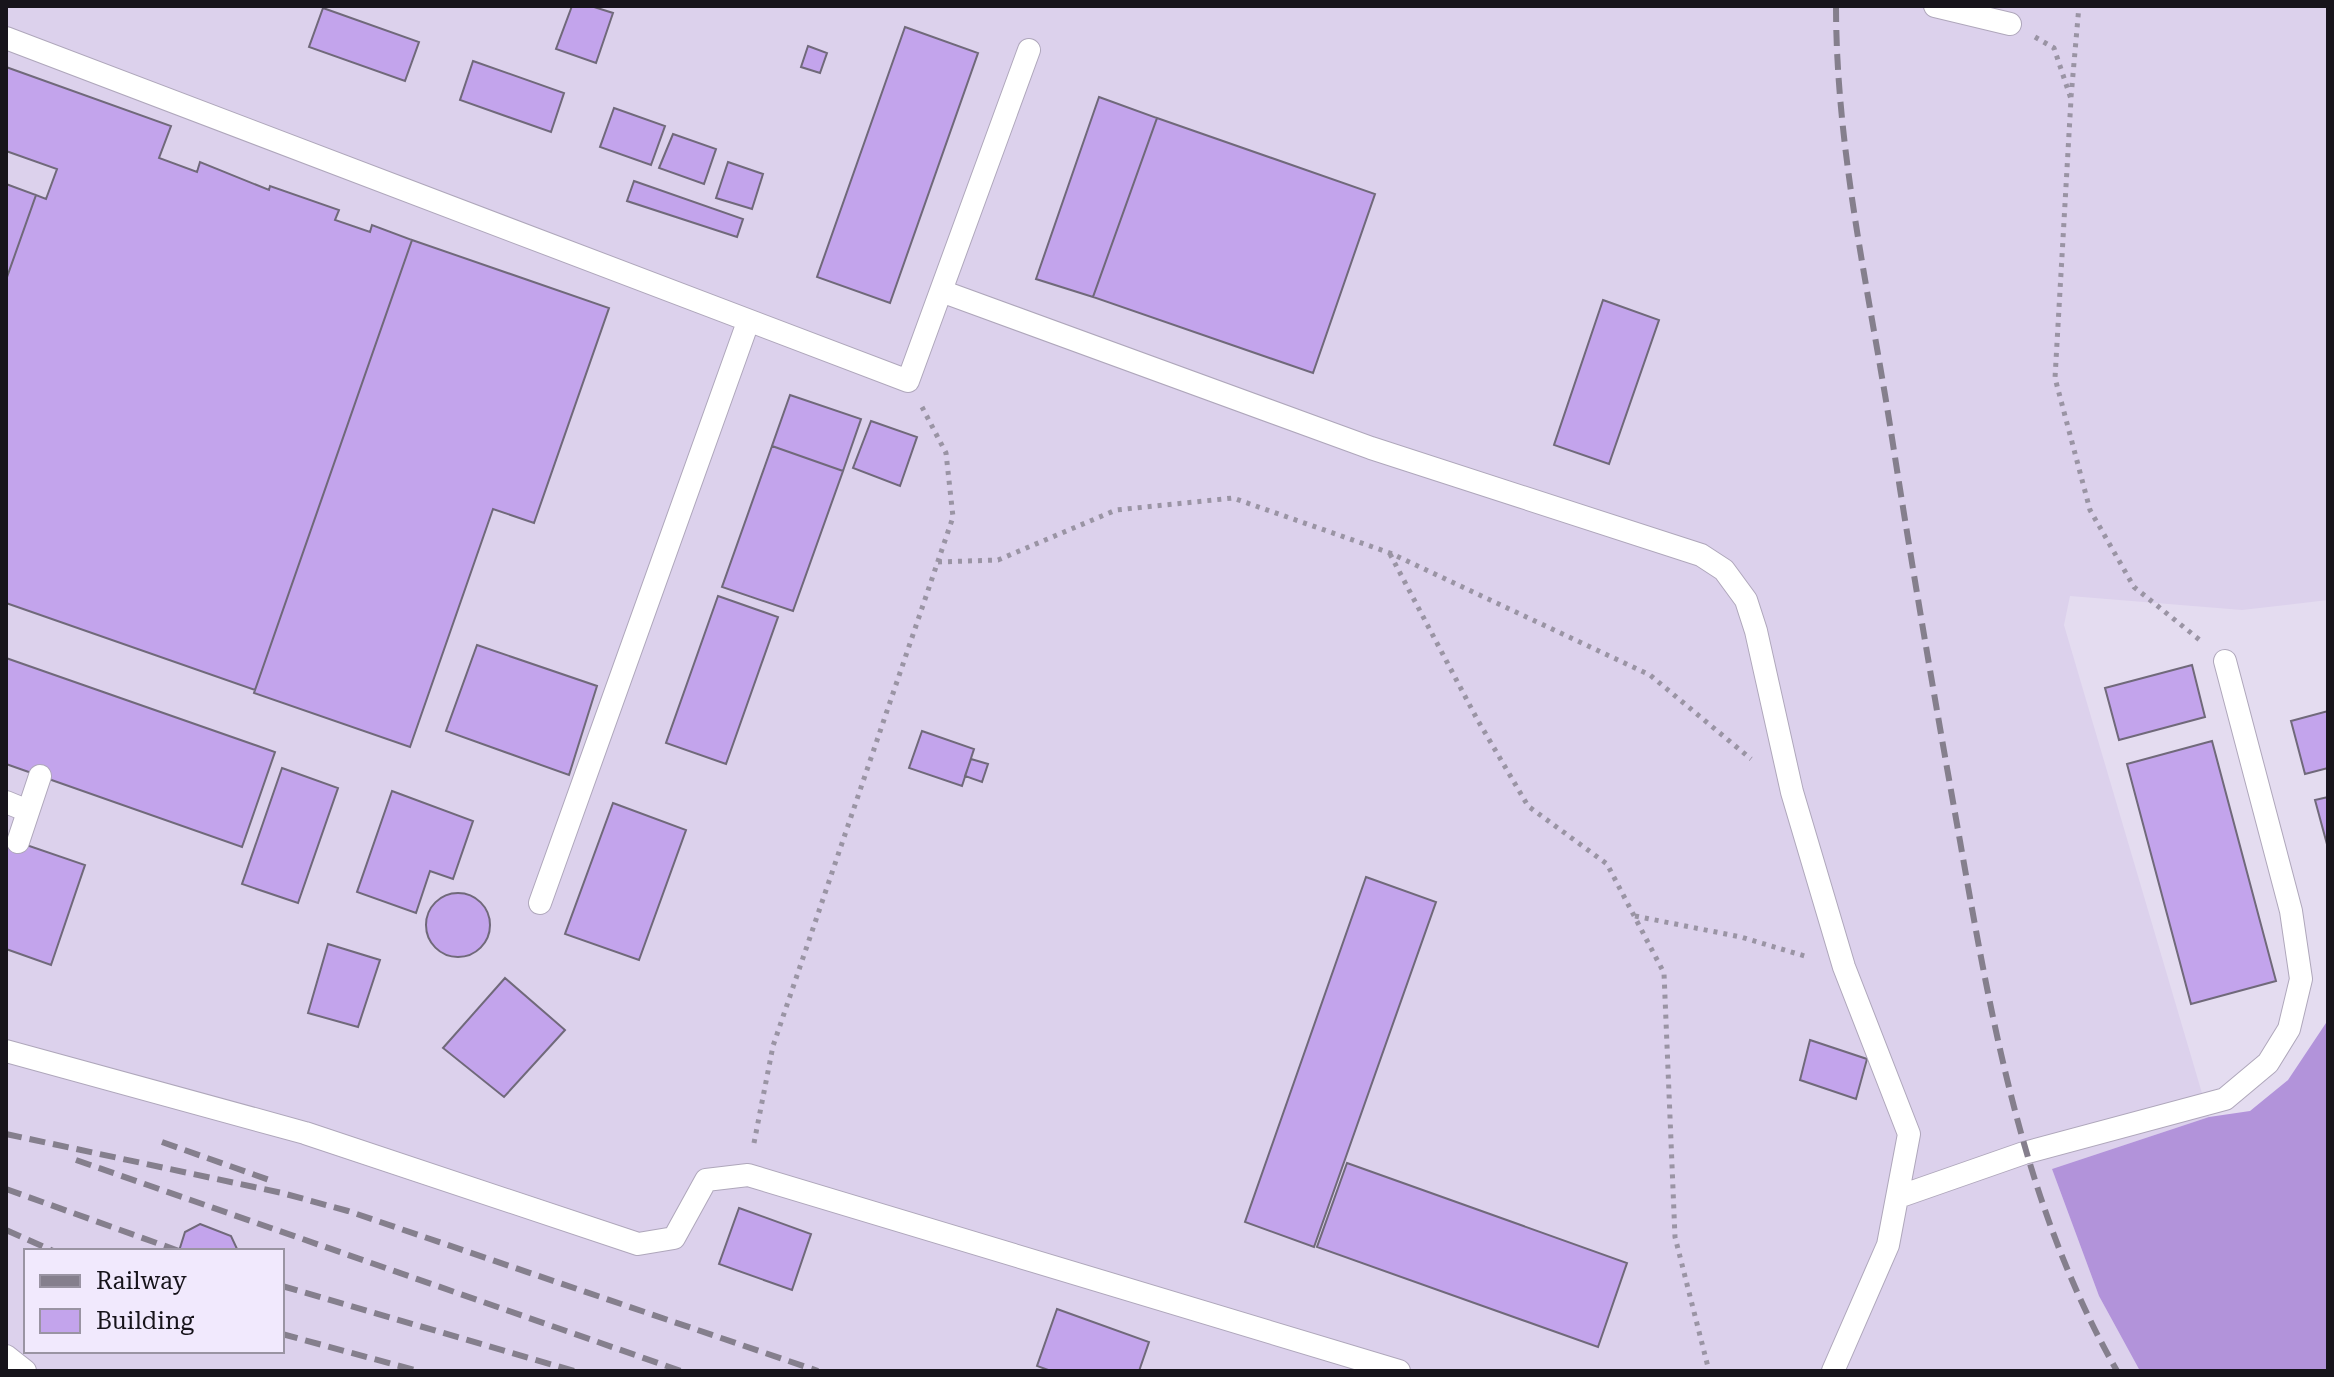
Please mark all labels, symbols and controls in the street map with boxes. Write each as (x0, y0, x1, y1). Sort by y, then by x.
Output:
legend (24, 1249, 284, 1353)
text: Railway (96, 1267, 187, 1295)
text: Building (96, 1307, 194, 1335)

